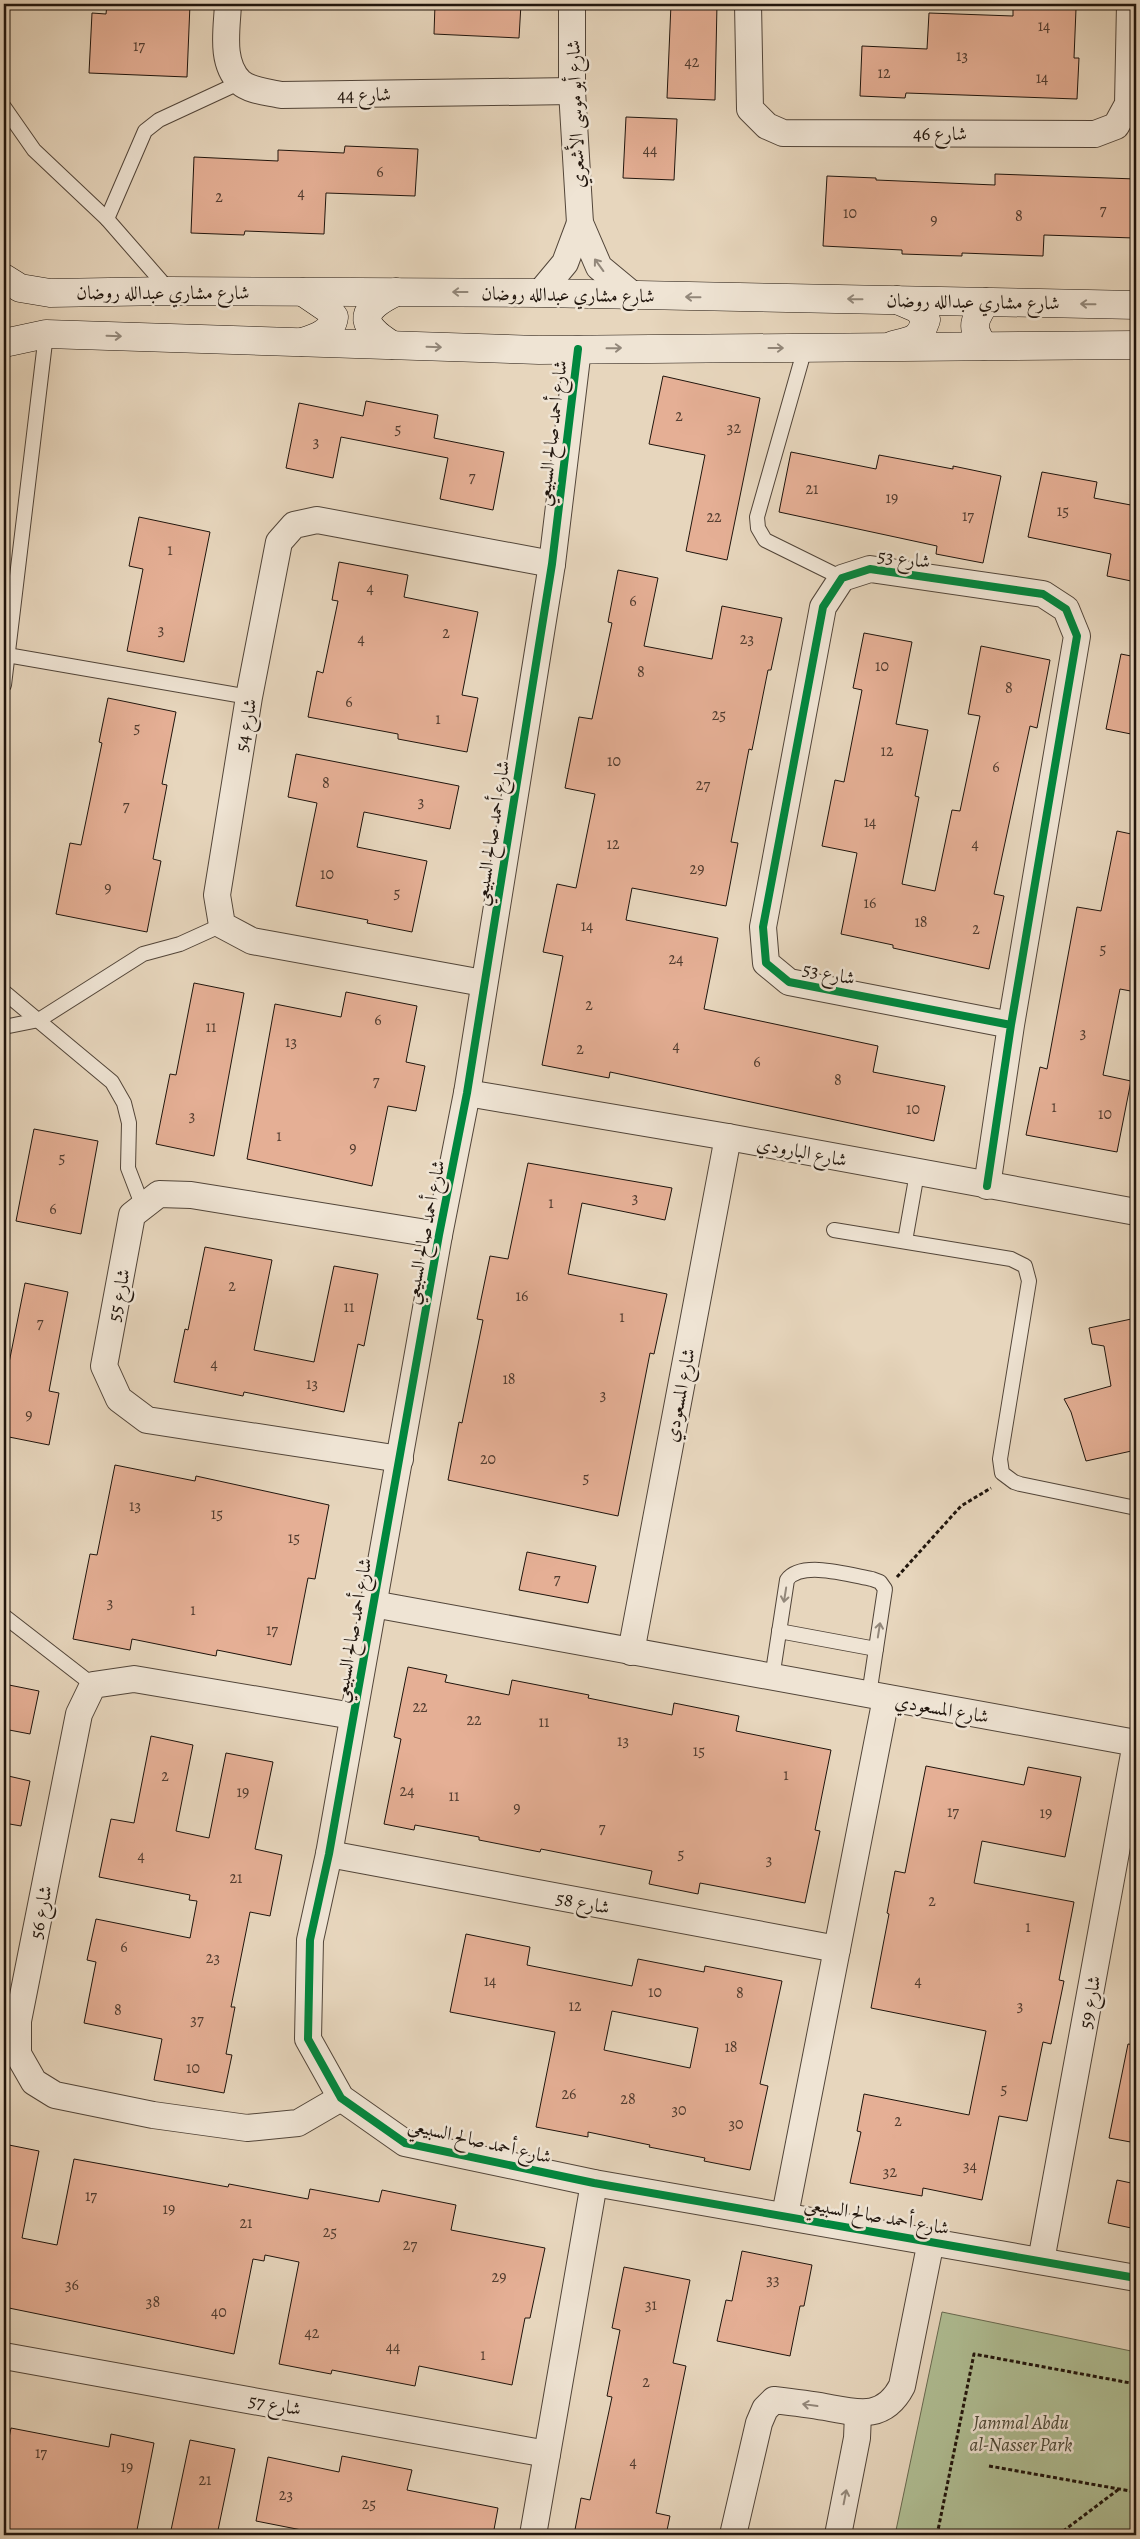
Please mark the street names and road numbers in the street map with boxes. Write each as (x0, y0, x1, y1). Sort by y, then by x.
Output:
street label: شارع أبو موسى الأشعري (559, 39, 594, 189)
street label: شارع 44 (337, 82, 391, 110)
street label: شارع 46 (913, 121, 967, 149)
street label: شارع مشاري عبدالله روضان (76, 280, 250, 308)
street label: شارع مشاري عبدالله روضان (481, 280, 655, 312)
street label: شارع مشاري عبدالله روضان (886, 287, 1060, 319)
street label: شارع أحمد صالح السبيعي (530, 359, 578, 508)
street label: شارع 53 (876, 543, 932, 577)
street label: شارع 54 (229, 697, 265, 754)
street label: شارع أحمد صالح السبيعي (468, 759, 520, 908)
street label: شارع 53 (800, 956, 857, 994)
street label: شارع البارودي (754, 1130, 849, 1175)
street label: شارع أحمد صالح السبيعي (398, 1158, 456, 1307)
street label: شارع 55 (101, 1267, 139, 1324)
street label: شارع المسعودي (658, 1346, 704, 1445)
street label: شارع أحمد صالح السبيعي (327, 1556, 382, 1705)
street label: شارع المسعودي (892, 1688, 991, 1732)
street label: شارع 56 (23, 1883, 61, 1941)
street label: شارع 58 (553, 1885, 612, 1923)
street label: شارع 59 (1073, 1974, 1109, 2031)
street label: شارع أحمد صالح السبيعي (405, 2112, 554, 2174)
street label: شارع أحمد صالح السبيعي (802, 2190, 951, 2245)
street label: شارع 57 (246, 2388, 303, 2424)

